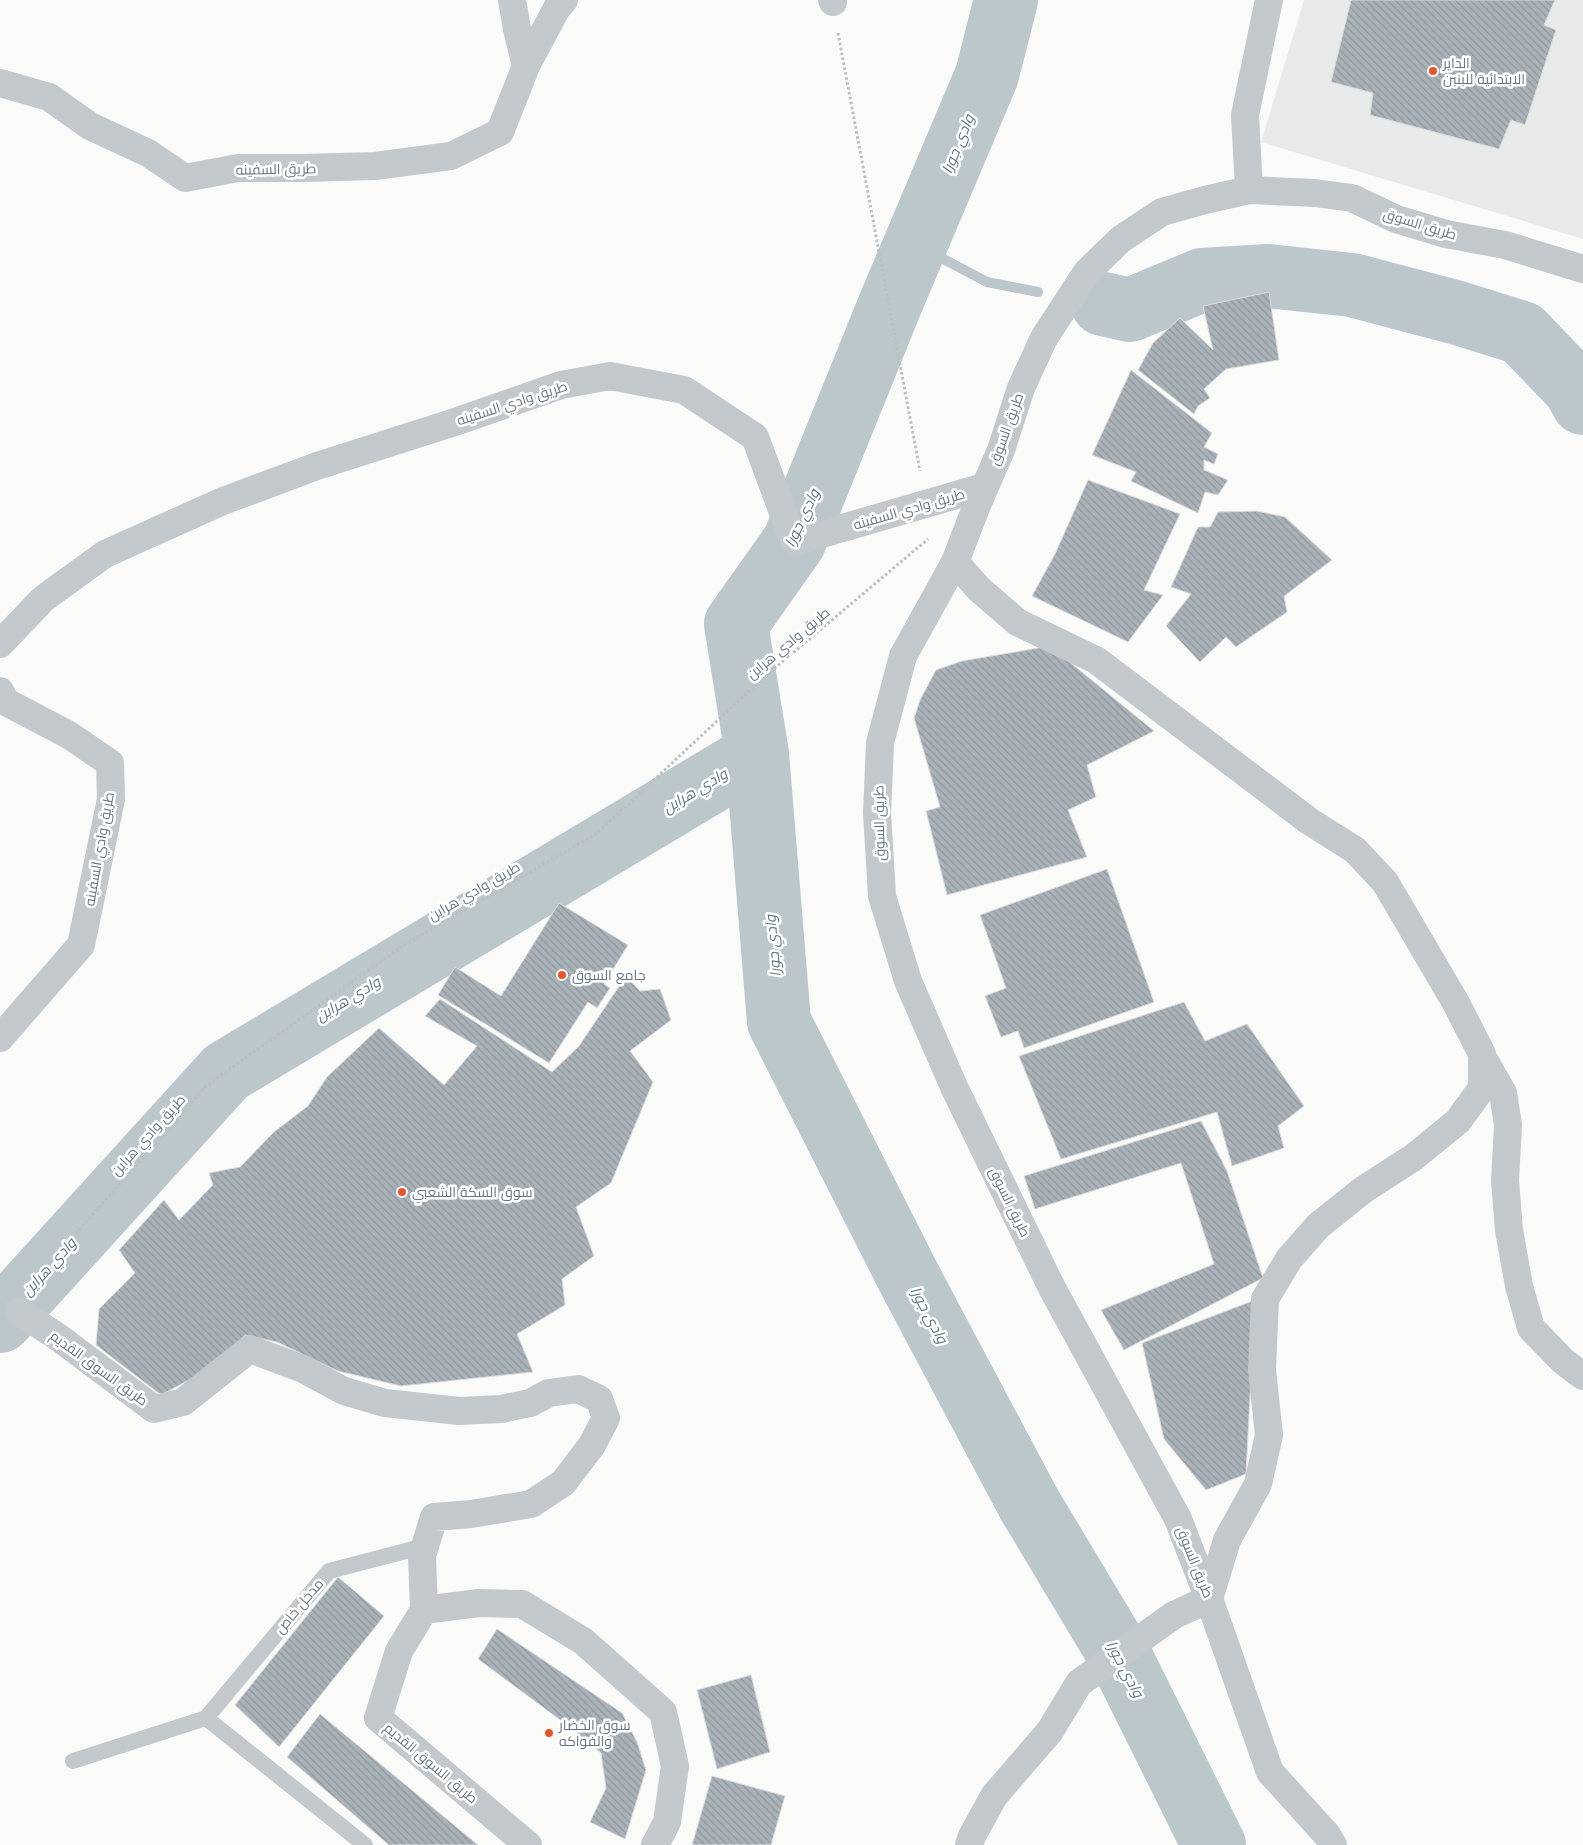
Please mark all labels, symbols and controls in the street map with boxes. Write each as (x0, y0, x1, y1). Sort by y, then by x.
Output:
place label: الداير الابتدائية للبنبن (1442, 55, 1525, 87)
marker: الداير الابتدائية للبنبن (1427, 65, 1439, 77)
water label: وادي جورا (938, 111, 981, 177)
street label: طريق السفينه (235, 160, 317, 179)
street label: طريق السوق (1381, 205, 1459, 244)
street label: طريق وادي السفينه (455, 378, 571, 432)
street label: طريق السوق (986, 391, 1027, 468)
water label: وادي جورا (781, 485, 826, 551)
street label: طريق وادي السفينه (851, 485, 968, 536)
street label: طريق وادي هراين (743, 604, 835, 685)
water label: وادي هراين (659, 764, 733, 820)
street label: طريق السوق (870, 785, 889, 861)
street label: طريق وادي السفينه (81, 791, 121, 908)
street label: طريق وادي هراين (425, 858, 525, 927)
water label: وادي جورا (761, 913, 788, 978)
place label: جامع السوق (572, 967, 645, 984)
marker: جامع السوق (556, 969, 568, 981)
water label: وادي هراين (312, 972, 386, 1028)
street label: طريق وادي هراين (108, 1091, 191, 1181)
street label: طريق السوق (985, 1164, 1034, 1240)
place label: سوق السكة الشعبي (412, 1184, 533, 1204)
marker: سوق السكة الشعبي (396, 1186, 408, 1198)
water label: وادي هراين (18, 1234, 83, 1302)
water label: وادي جورا (904, 1283, 952, 1349)
street label: طريق السوق القديم (46, 1327, 151, 1410)
street label: طريق السوق (1172, 1524, 1217, 1600)
street label: مدخل خاص (271, 1575, 327, 1637)
water label: وادي جورا (1100, 1637, 1148, 1703)
place label: سوق الخضار والفواكه (558, 1717, 630, 1749)
street label: طريق السوق القديم (380, 1719, 481, 1808)
marker: سوق الخضار والفواكه (543, 1727, 555, 1739)

